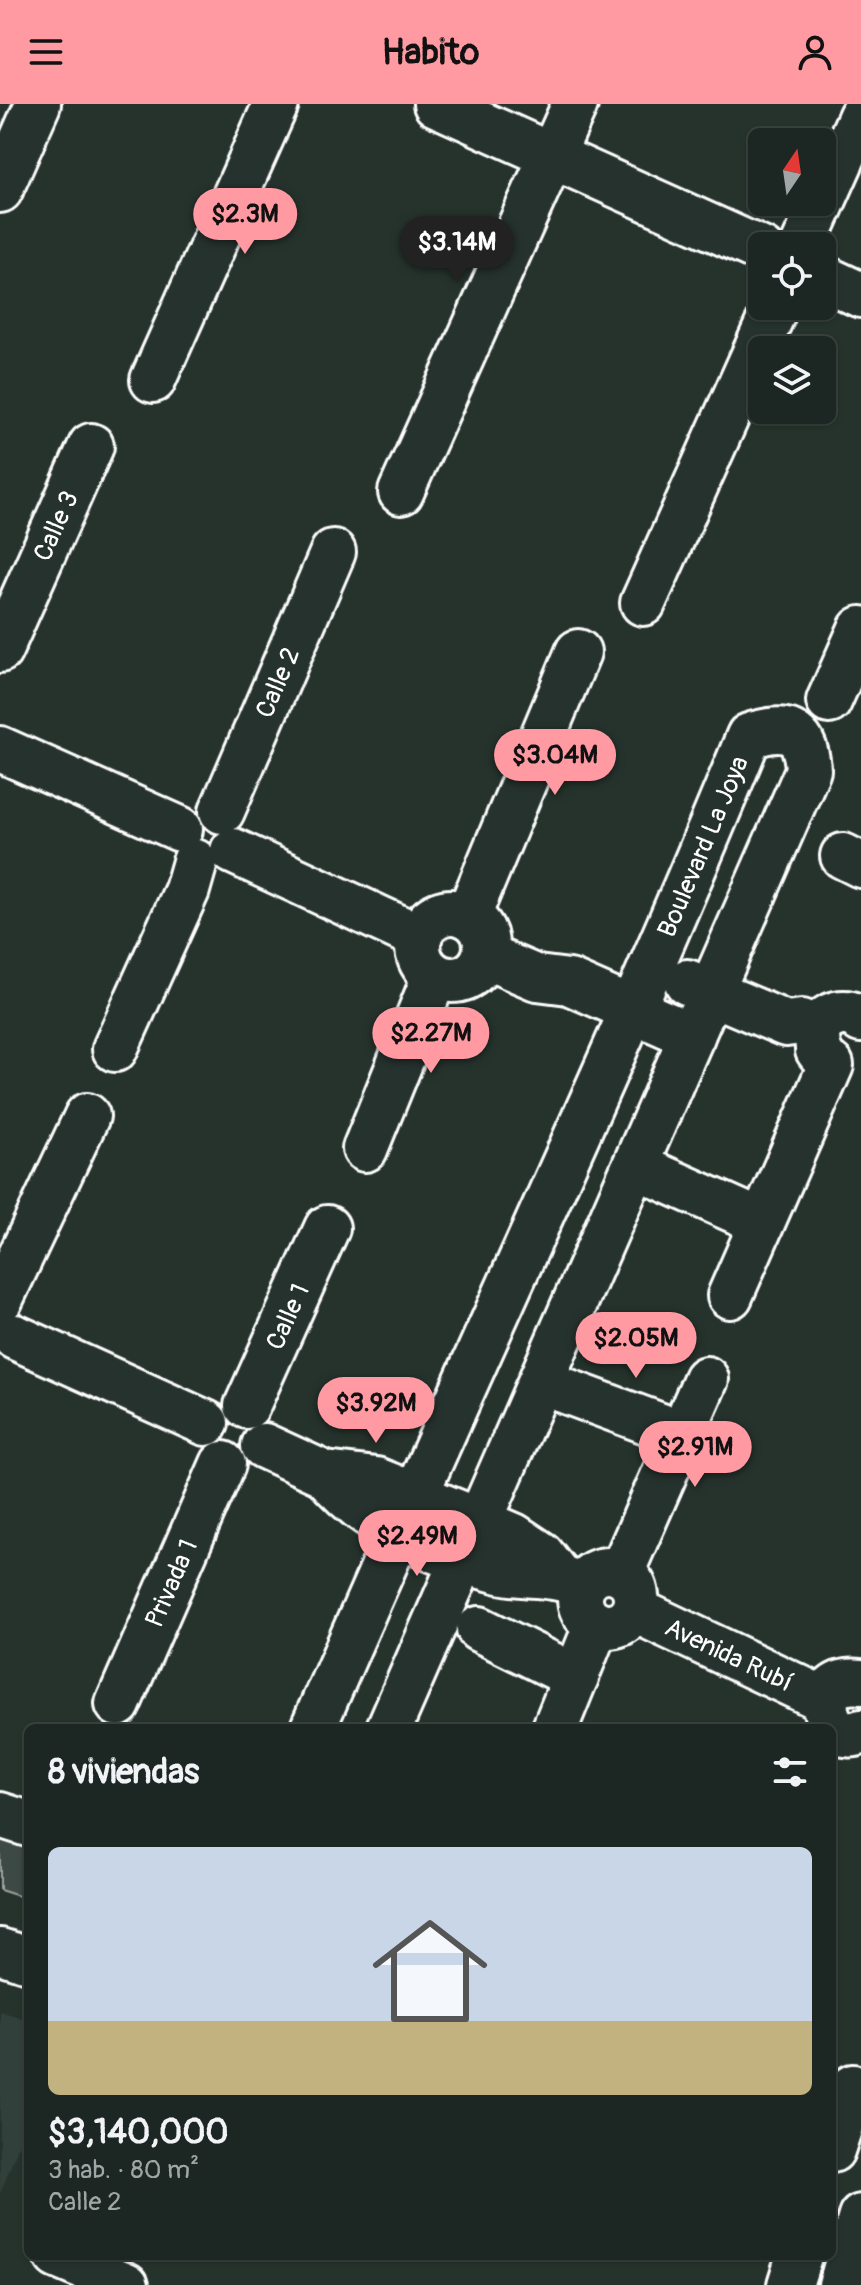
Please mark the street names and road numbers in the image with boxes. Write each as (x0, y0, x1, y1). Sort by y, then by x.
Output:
street label: Calle 3 (27, 486, 86, 566)
street label: Calle 2 (249, 643, 307, 723)
street label: Boulevard La Joya (651, 751, 756, 942)
street label: Calle 1 (259, 1279, 317, 1355)
street label: Privada 1 (139, 1534, 205, 1632)
street label: Avenida Rubí (660, 1612, 797, 1699)

